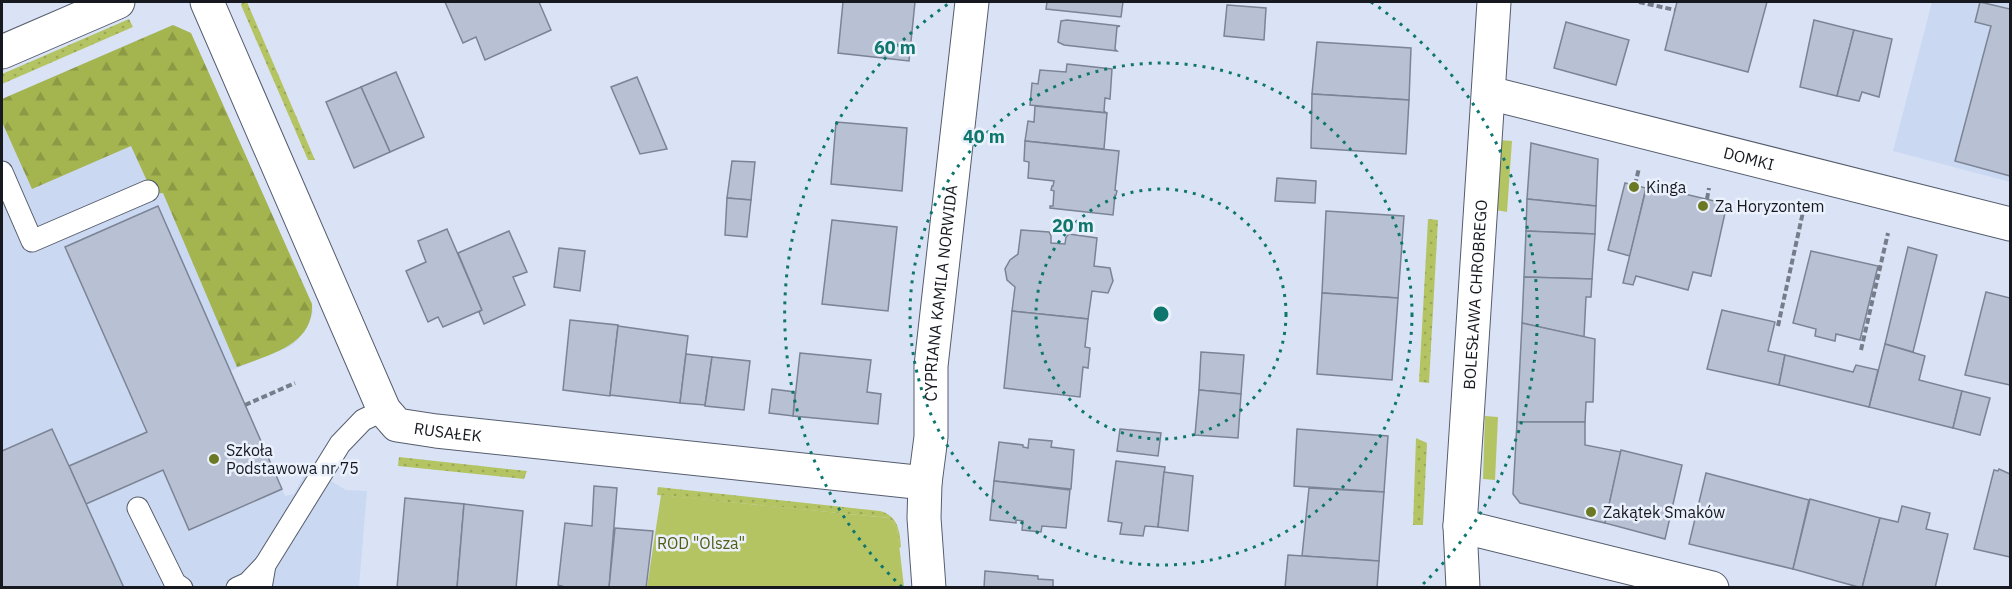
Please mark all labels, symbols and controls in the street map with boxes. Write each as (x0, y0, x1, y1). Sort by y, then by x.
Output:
text: 60 m (874, 36, 916, 59)
text: 40 m (963, 125, 1005, 148)
street label: DOMKI (1721, 142, 1776, 174)
place label: Kinga (1646, 177, 1687, 197)
marker: Kinga (1627, 180, 1641, 194)
street label: CYPRIANA KAMILA NORWIDA (921, 184, 961, 401)
place label: Za Horyzontem (1715, 196, 1825, 216)
street label: BOLESŁAWA CHROBREGO (1459, 199, 1491, 390)
marker: Za Horyzontem (1696, 199, 1710, 213)
text: 20 m (1052, 214, 1094, 237)
centre of rings (1151, 304, 1171, 324)
street label: RUSAŁEK (413, 418, 483, 446)
place label: Szkoła Podstawowa nr 75 (226, 440, 359, 478)
marker: Szkoła Podstawowa nr 75 (207, 452, 221, 466)
place label: Zakątek Smaków (1603, 502, 1725, 522)
marker: Zakątek Smaków (1584, 505, 1598, 519)
park label: ROD "Olsza" (657, 533, 745, 553)

